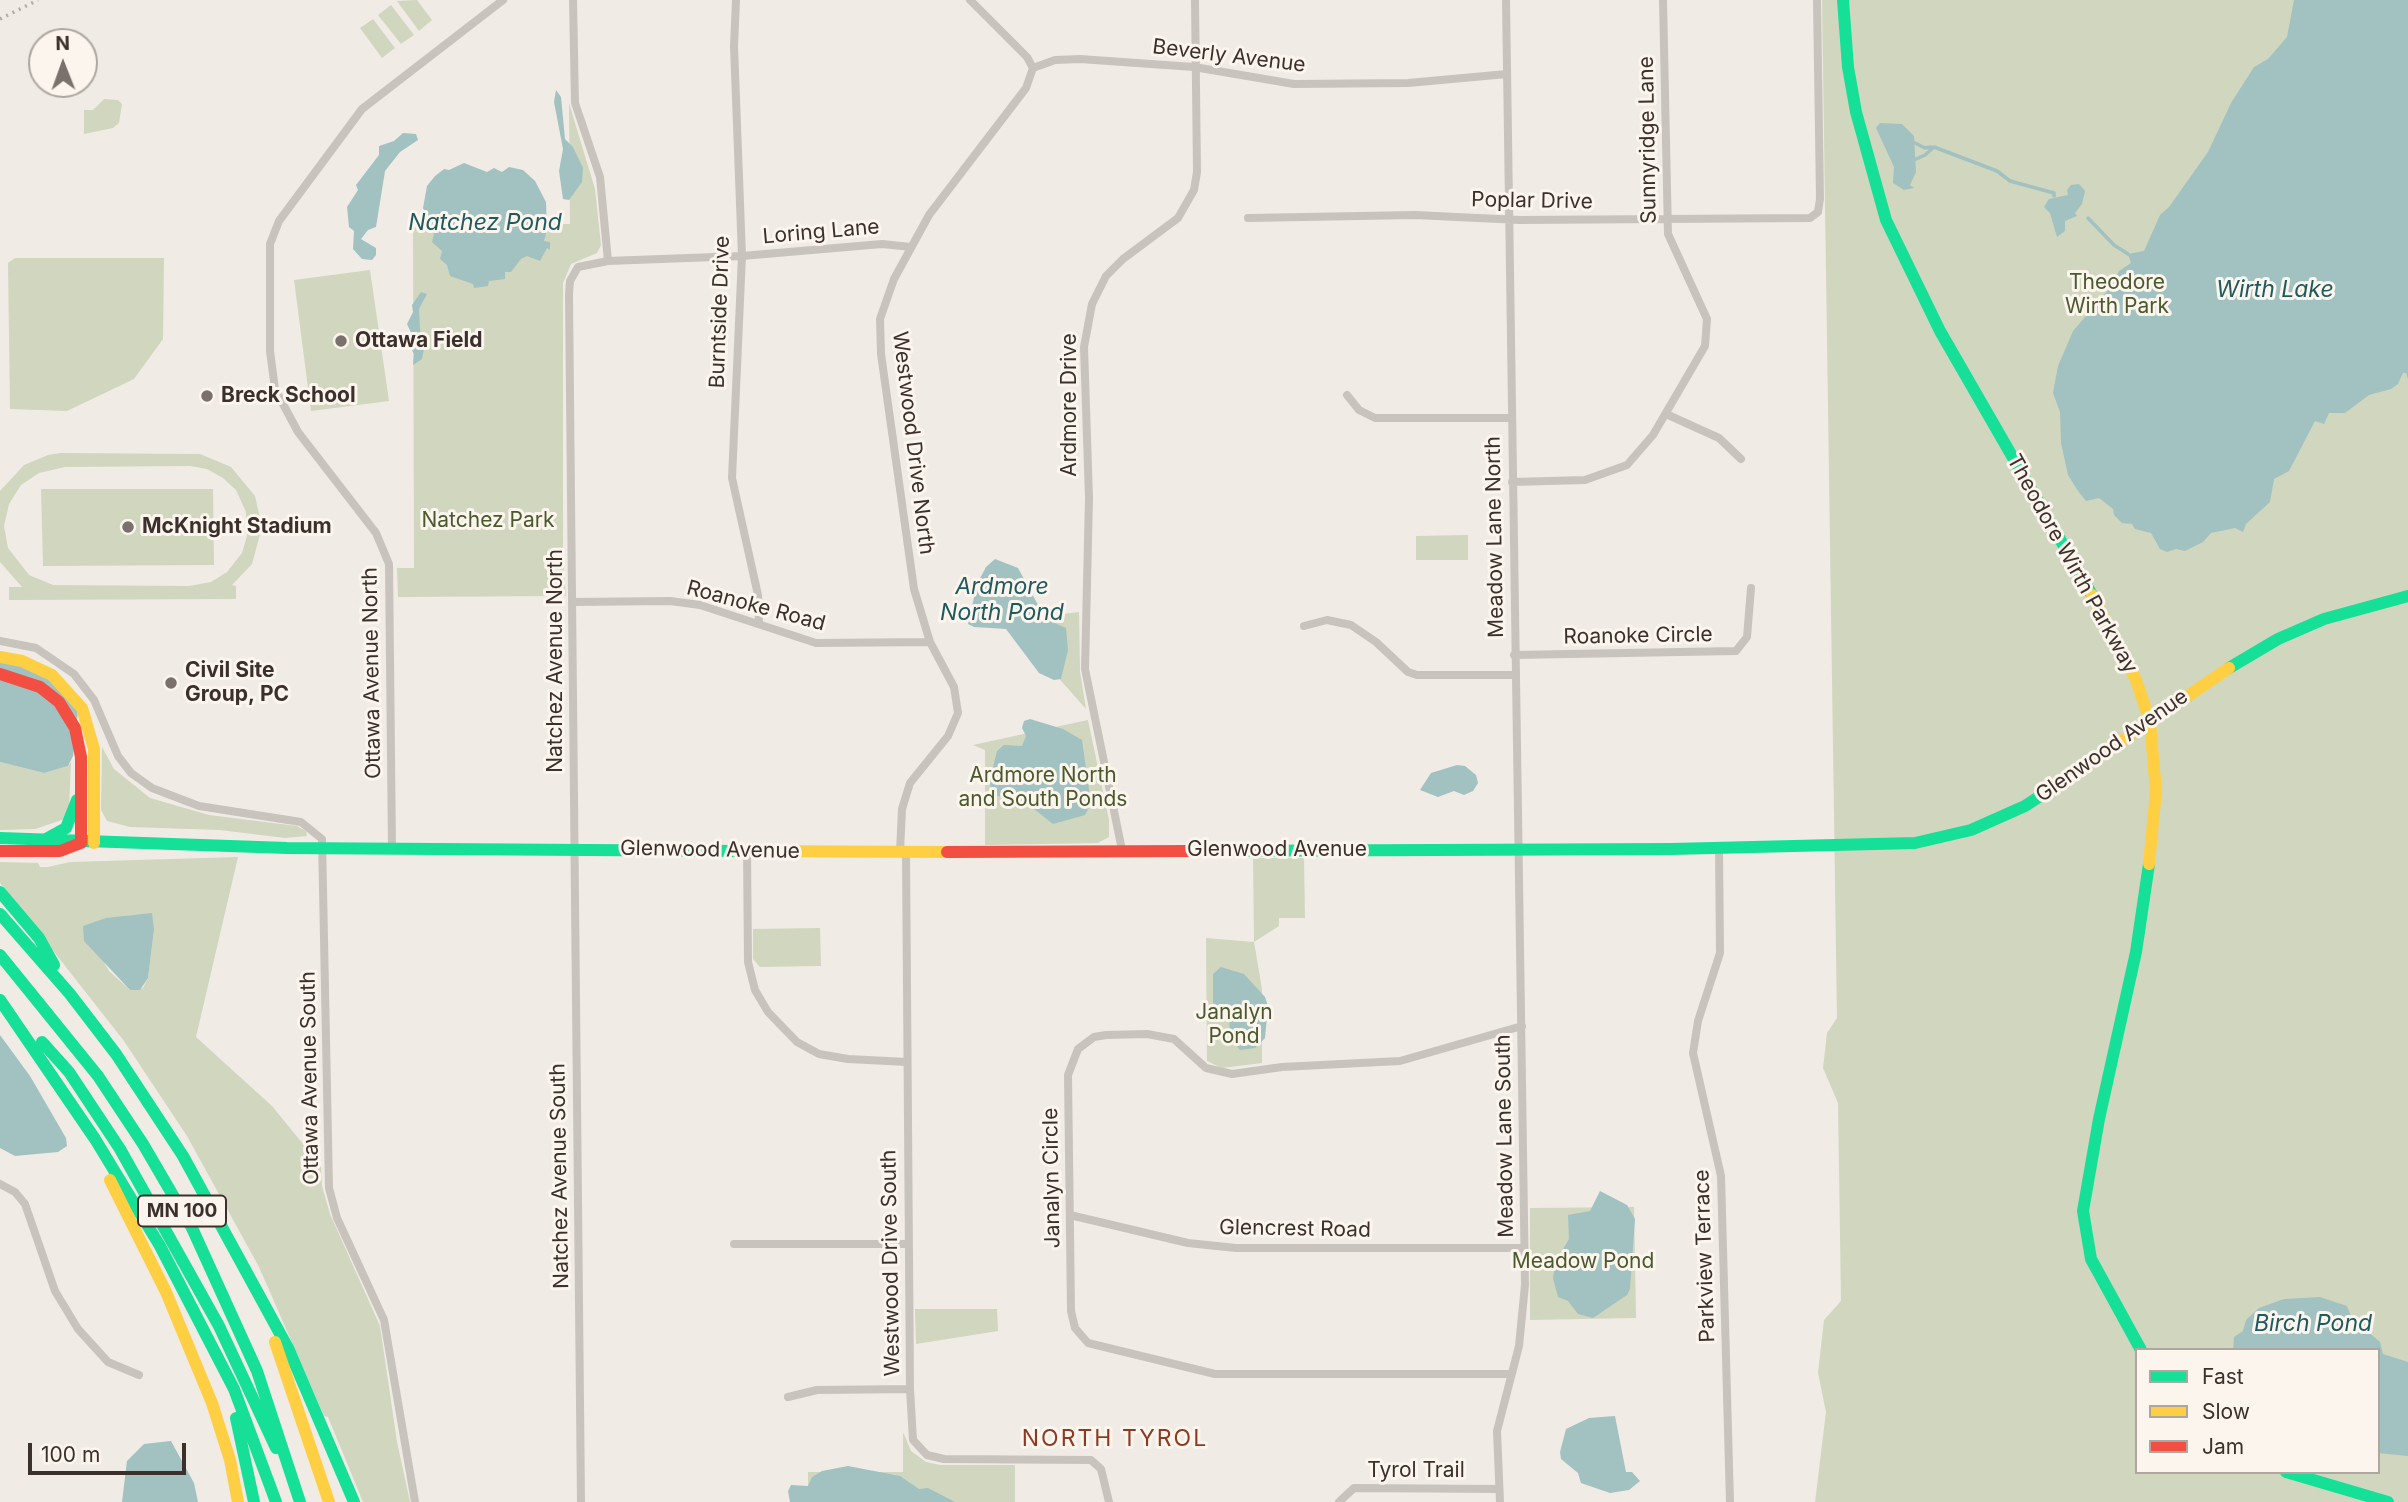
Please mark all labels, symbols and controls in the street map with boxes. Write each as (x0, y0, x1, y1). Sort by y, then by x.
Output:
north arrow (28, 28, 98, 98)
text: N (55, 32, 70, 55)
street label: Beverly Avenue (1151, 34, 1307, 78)
street label: Sunnyridge Lane (1634, 56, 1662, 224)
street label: Poplar Drive (1471, 187, 1593, 215)
water label: Natchez Pond (408, 209, 562, 237)
street label: Loring Lane (761, 214, 881, 250)
street label: Burntside Drive (705, 235, 735, 389)
park label: Theodore Wirth Park (2065, 270, 2169, 320)
water label: Wirth Lake (2216, 276, 2334, 304)
place label: Ottawa Field (355, 328, 483, 354)
street label: Westwood Drive North (887, 330, 939, 556)
marker: Ottawa Field (333, 333, 349, 349)
street label: Ardmore Drive (1057, 333, 1083, 477)
place label: Breck School (221, 383, 356, 409)
marker: Breck School (199, 388, 215, 404)
street label: Meadow Lane North (1481, 436, 1509, 638)
street label: Theodore Wirth Parkway (2001, 450, 2143, 678)
park label: Natchez Park (421, 508, 555, 534)
place label: McKnight Stadium (142, 514, 332, 540)
marker: McKnight Stadium (120, 519, 136, 535)
street label: Natchez Avenue North (543, 549, 569, 773)
street label: Ottawa Avenue North (358, 567, 386, 779)
water label: Ardmore North Pond (940, 573, 1064, 627)
street label: Roanoke Road (684, 575, 828, 637)
street label: Roanoke Circle (1563, 622, 1713, 650)
place label: Civil Site Group, PC (185, 658, 289, 708)
marker: Civil Site Group, PC (163, 675, 179, 691)
street label: Glenwood Avenue (2031, 684, 2193, 808)
park label: Ardmore North and South Ponds (959, 763, 1127, 813)
street label: Glenwood Avenue (620, 836, 800, 864)
street label: Glenwood Avenue (1187, 837, 1367, 863)
street label: Ottawa Avenue South (296, 971, 324, 1185)
park label: Janalyn Pond (1195, 1000, 1273, 1050)
street label: Meadow Lane South (1491, 1034, 1519, 1238)
street label: Natchez Avenue South (545, 1063, 575, 1289)
street label: Janalyn Circle (1038, 1107, 1066, 1249)
street label: Westwood Drive South (876, 1149, 906, 1377)
street label: Parkview Terrace (1689, 1169, 1721, 1343)
road number: MN 100 (138, 1196, 226, 1226)
street label: Glencrest Road (1219, 1215, 1371, 1243)
park label: Meadow Pond (1512, 1249, 1654, 1275)
water label: Birch Pond (2254, 1310, 2372, 1338)
legend (2135, 1348, 2380, 1474)
text: Fast (2202, 1364, 2244, 1389)
text: Slow (2202, 1399, 2250, 1424)
district label: NORTH TYROL (1023, 1425, 1207, 1453)
scale bar (32, 1428, 189, 1472)
text: Jam (2202, 1434, 2244, 1459)
text: 100 m (41, 1442, 100, 1467)
street label: Tyrol Trail (1367, 1458, 1465, 1484)

